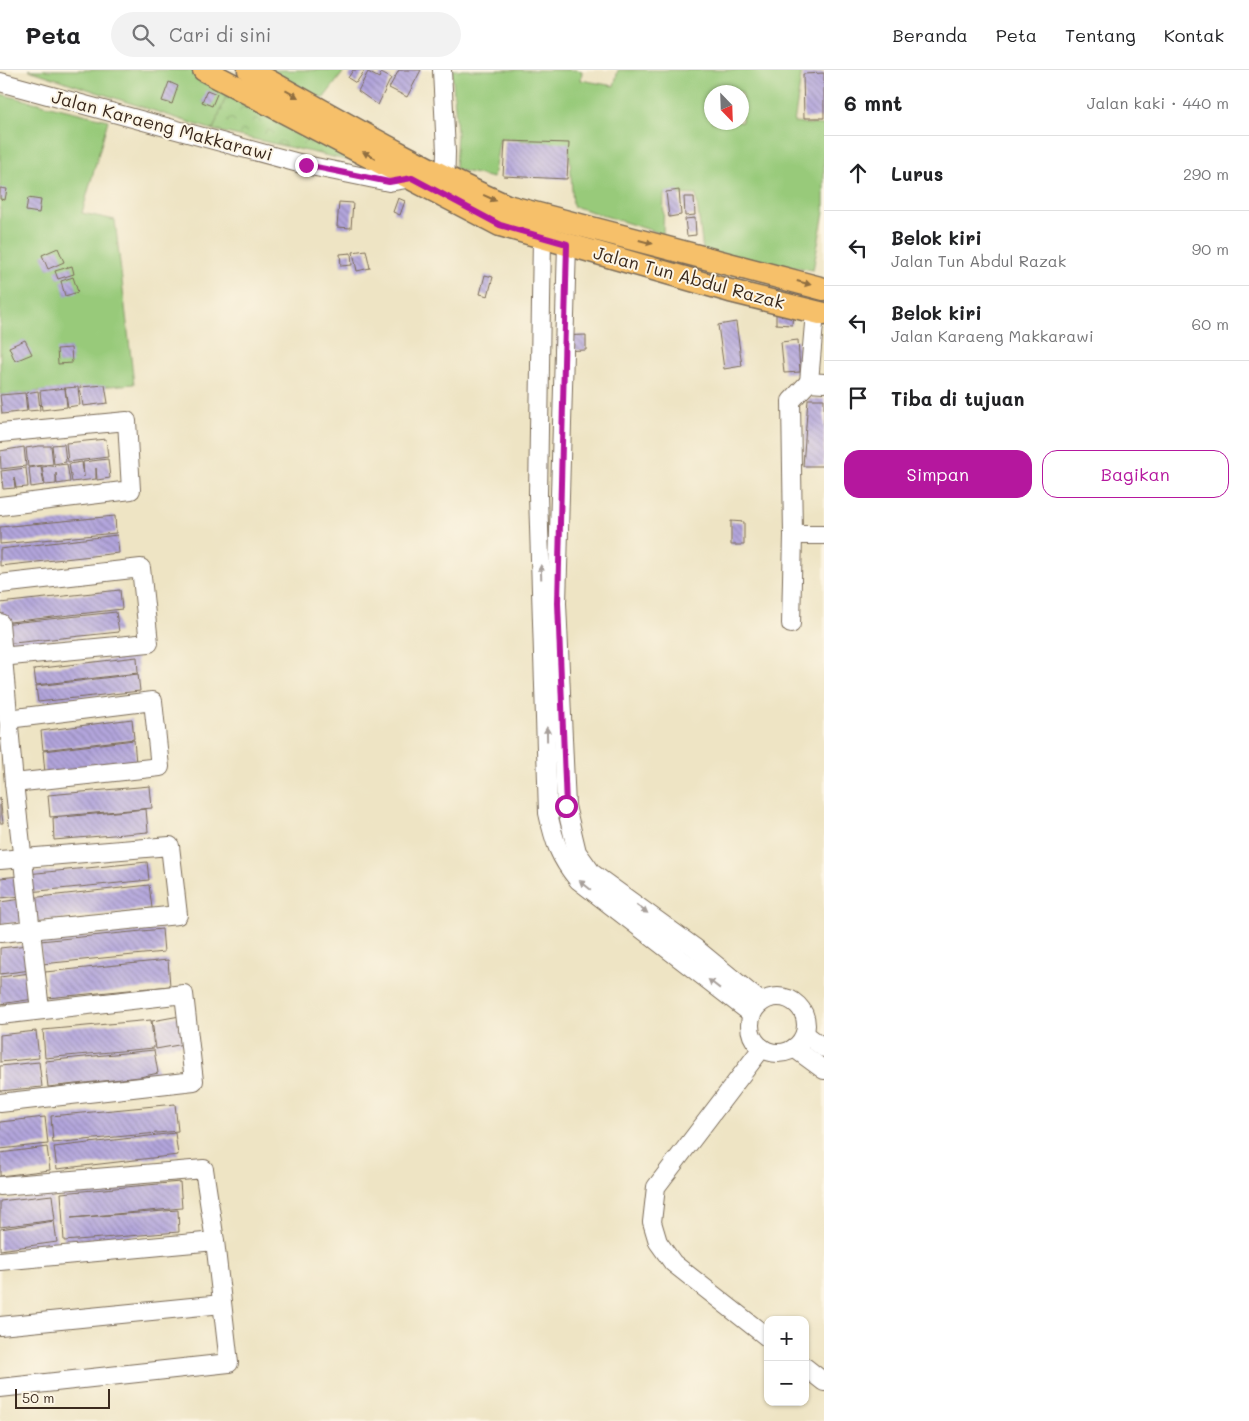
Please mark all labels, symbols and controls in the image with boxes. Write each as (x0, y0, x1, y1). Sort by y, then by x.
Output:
search box (111, 12, 461, 57)
text: Peta (25, 19, 81, 50)
icon: search (129, 21, 157, 49)
text: Cari di sini (169, 22, 271, 47)
text: Beranda (893, 23, 968, 47)
text: Peta (996, 23, 1037, 47)
text: Tentang (1065, 23, 1136, 47)
text: Kontak (1164, 23, 1224, 47)
street label: Jalan Karaeng Makkarawi (49, 84, 275, 166)
north arrow (704, 85, 749, 130)
text: 6 mnt (844, 89, 902, 116)
one-way arrow (285, 90, 299, 98)
text: Jalan kaki · 440 m (1087, 92, 1229, 113)
one-way arrow (362, 151, 376, 159)
route end (295, 154, 318, 177)
icon: ahead (844, 159, 872, 187)
text: Lurus (891, 161, 943, 186)
text: 290 m (1183, 163, 1229, 184)
one-way arrow (483, 195, 497, 203)
text: Belok kiri (891, 225, 982, 250)
icon: left (844, 234, 872, 262)
one-way arrow (639, 238, 654, 246)
text: 90 m (1192, 238, 1229, 259)
street label: Jalan Tun Abdul Razak (591, 240, 788, 314)
text: Jalan Tun Abdul Razak (891, 250, 1066, 271)
one-way arrow (796, 280, 811, 288)
text: Belok kiri (891, 300, 982, 325)
icon: left (844, 309, 872, 337)
text: 60 m (1192, 313, 1229, 334)
text: Jalan Karaeng Makkarawi (891, 325, 1094, 346)
icon: arrive (844, 384, 872, 412)
text: Tiba di tujuan (891, 386, 1024, 411)
button: Simpan (844, 450, 1032, 498)
button: Bagikan (1042, 450, 1229, 498)
one-way arrow (536, 563, 544, 579)
one-way arrow (542, 726, 550, 742)
route start (555, 795, 578, 818)
one-way arrow (579, 880, 592, 891)
one-way arrow (635, 904, 649, 914)
one-way arrow (708, 979, 721, 990)
map controls (764, 1316, 809, 1406)
button: + (764, 1316, 809, 1361)
button: − (764, 1361, 809, 1406)
scale bar (15, 1386, 110, 1409)
text: 50 m (22, 1388, 54, 1407)

